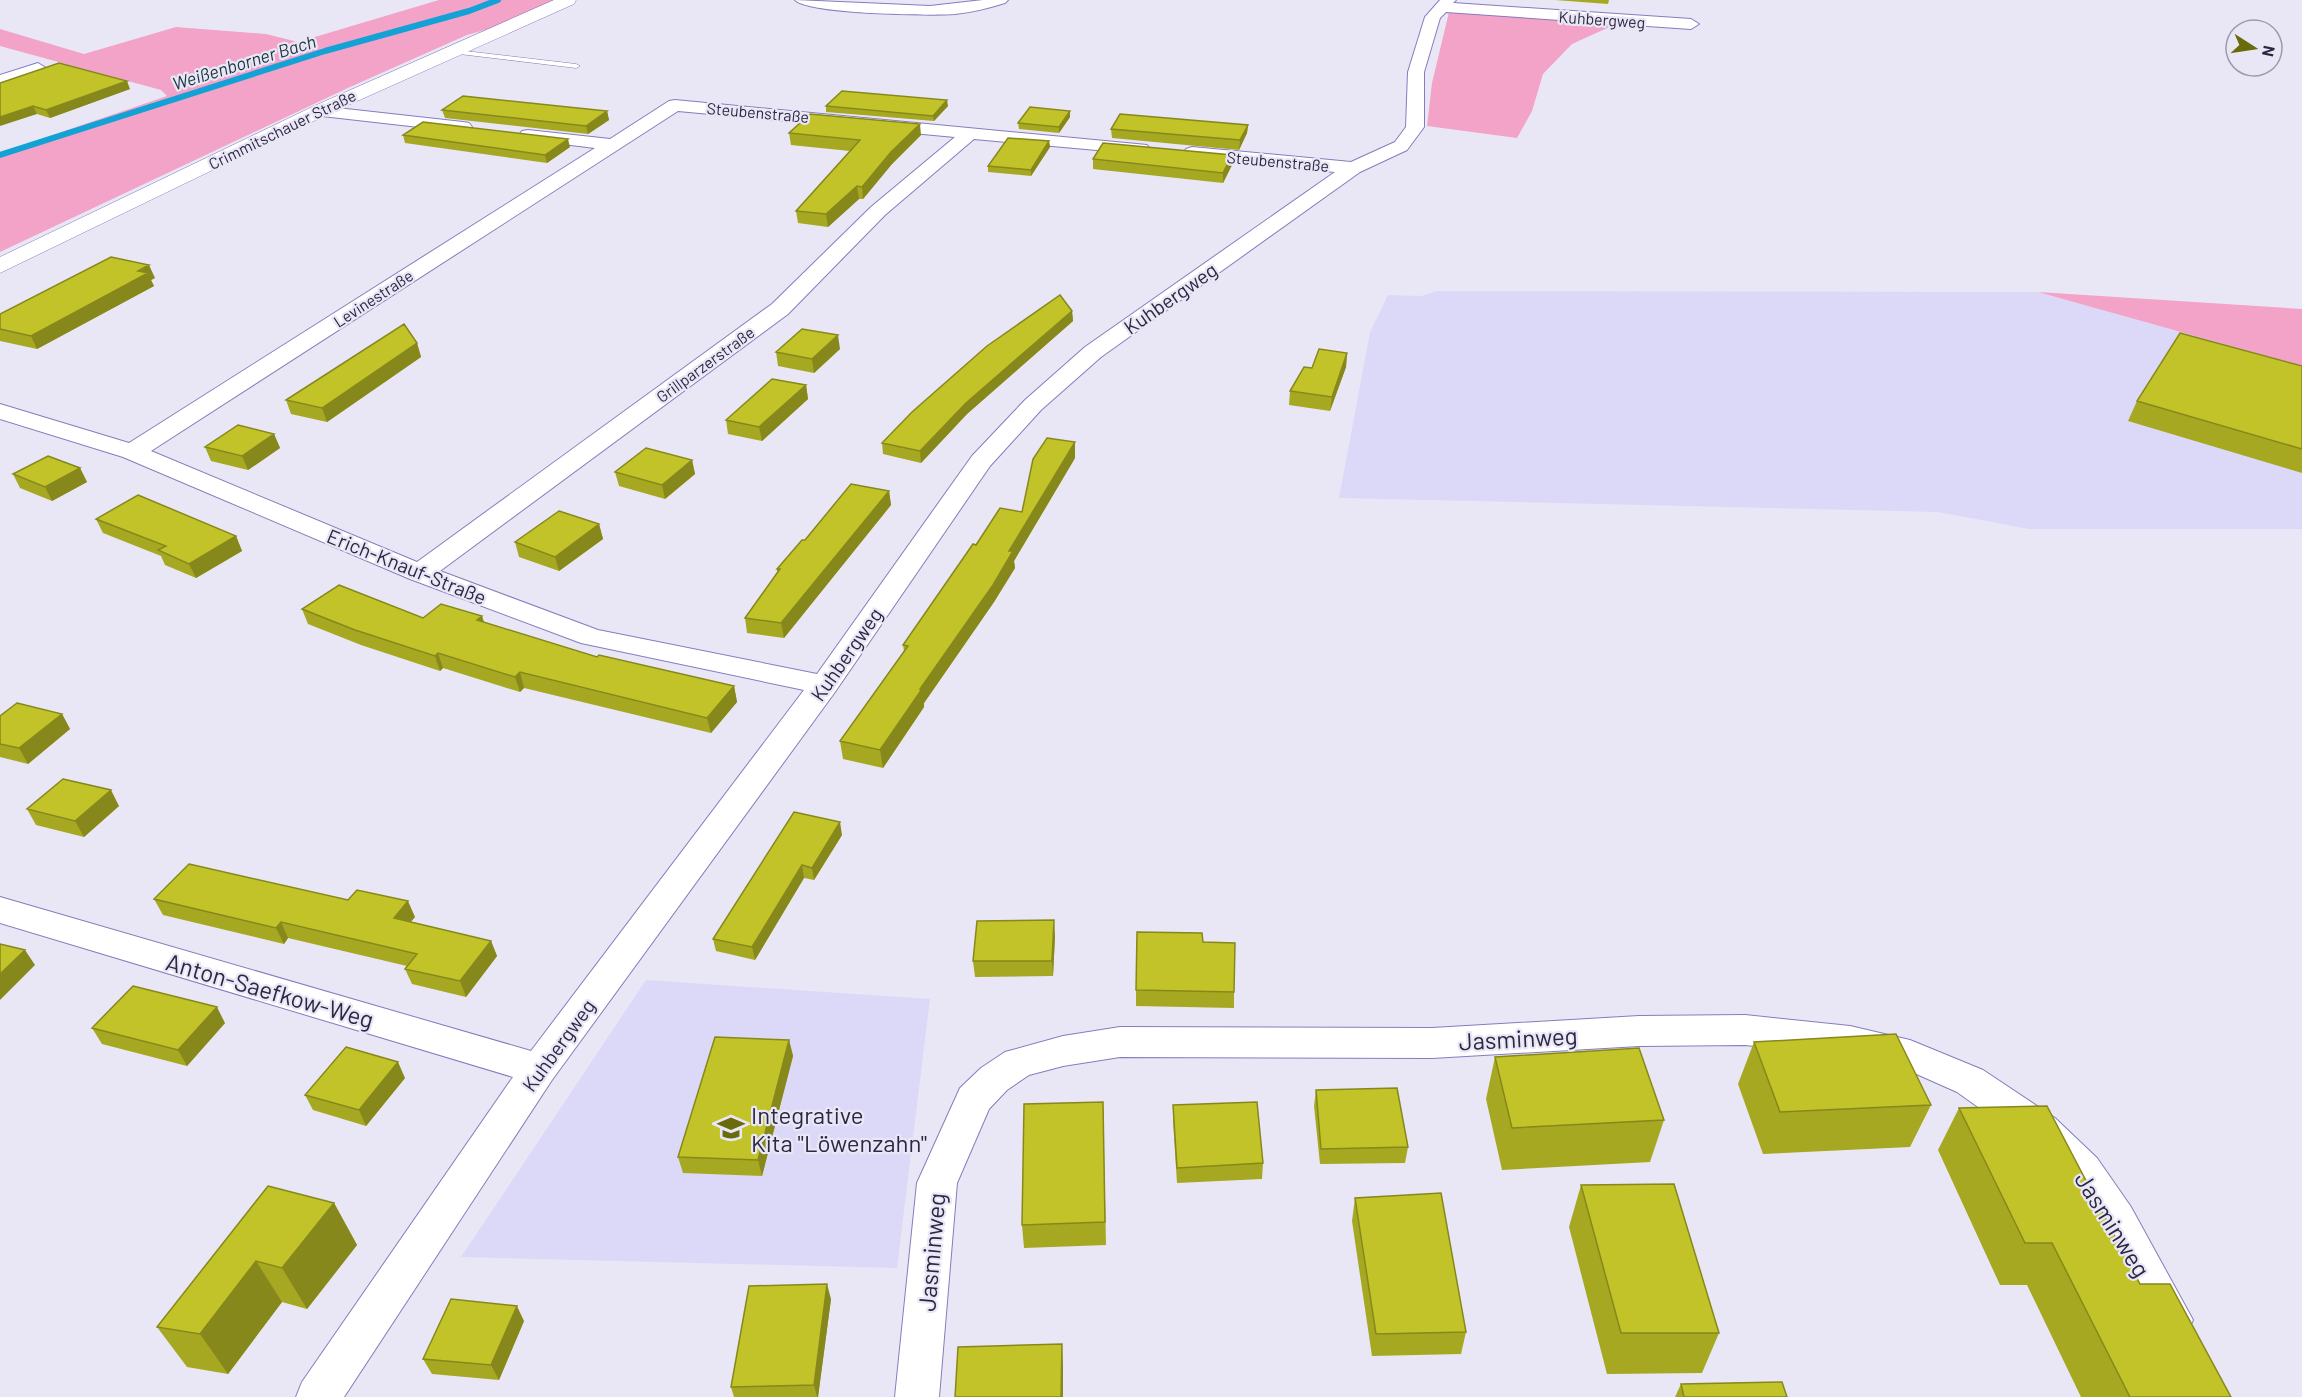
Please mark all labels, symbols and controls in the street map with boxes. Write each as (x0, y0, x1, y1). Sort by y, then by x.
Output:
street label: Kuhbergweg (1558, 7, 1646, 31)
north arrow (2224, 18, 2284, 78)
water label: Weißenborner Bach (170, 30, 318, 94)
text: N (2259, 44, 2280, 58)
street label: Crimmitschauer Straße (205, 85, 359, 173)
street label: Steubenstraße (706, 98, 810, 126)
street label: Steubenstraße (1226, 147, 1330, 175)
street label: Kuhbergweg (1119, 257, 1221, 339)
street label: Levinestraße (330, 265, 416, 331)
street label: Grillparzerstraße (652, 322, 758, 406)
street label: Erich-Knauf-Straße (324, 523, 490, 609)
street label: Kuhbergweg (805, 603, 887, 705)
street label: Anton-Saefkow-Weg (163, 946, 377, 1034)
street label: Kuhbergweg (516, 994, 600, 1096)
street label: Jasminweg (1458, 1020, 1578, 1056)
place label: Integrative Kita "Löwenzahn" (751, 1100, 927, 1157)
school or university icon: Integrative Kita "Löwenzahn" (716, 1113, 746, 1143)
street label: Jasminweg (2069, 1166, 2157, 1282)
street label: Jasminweg (911, 1192, 951, 1312)

